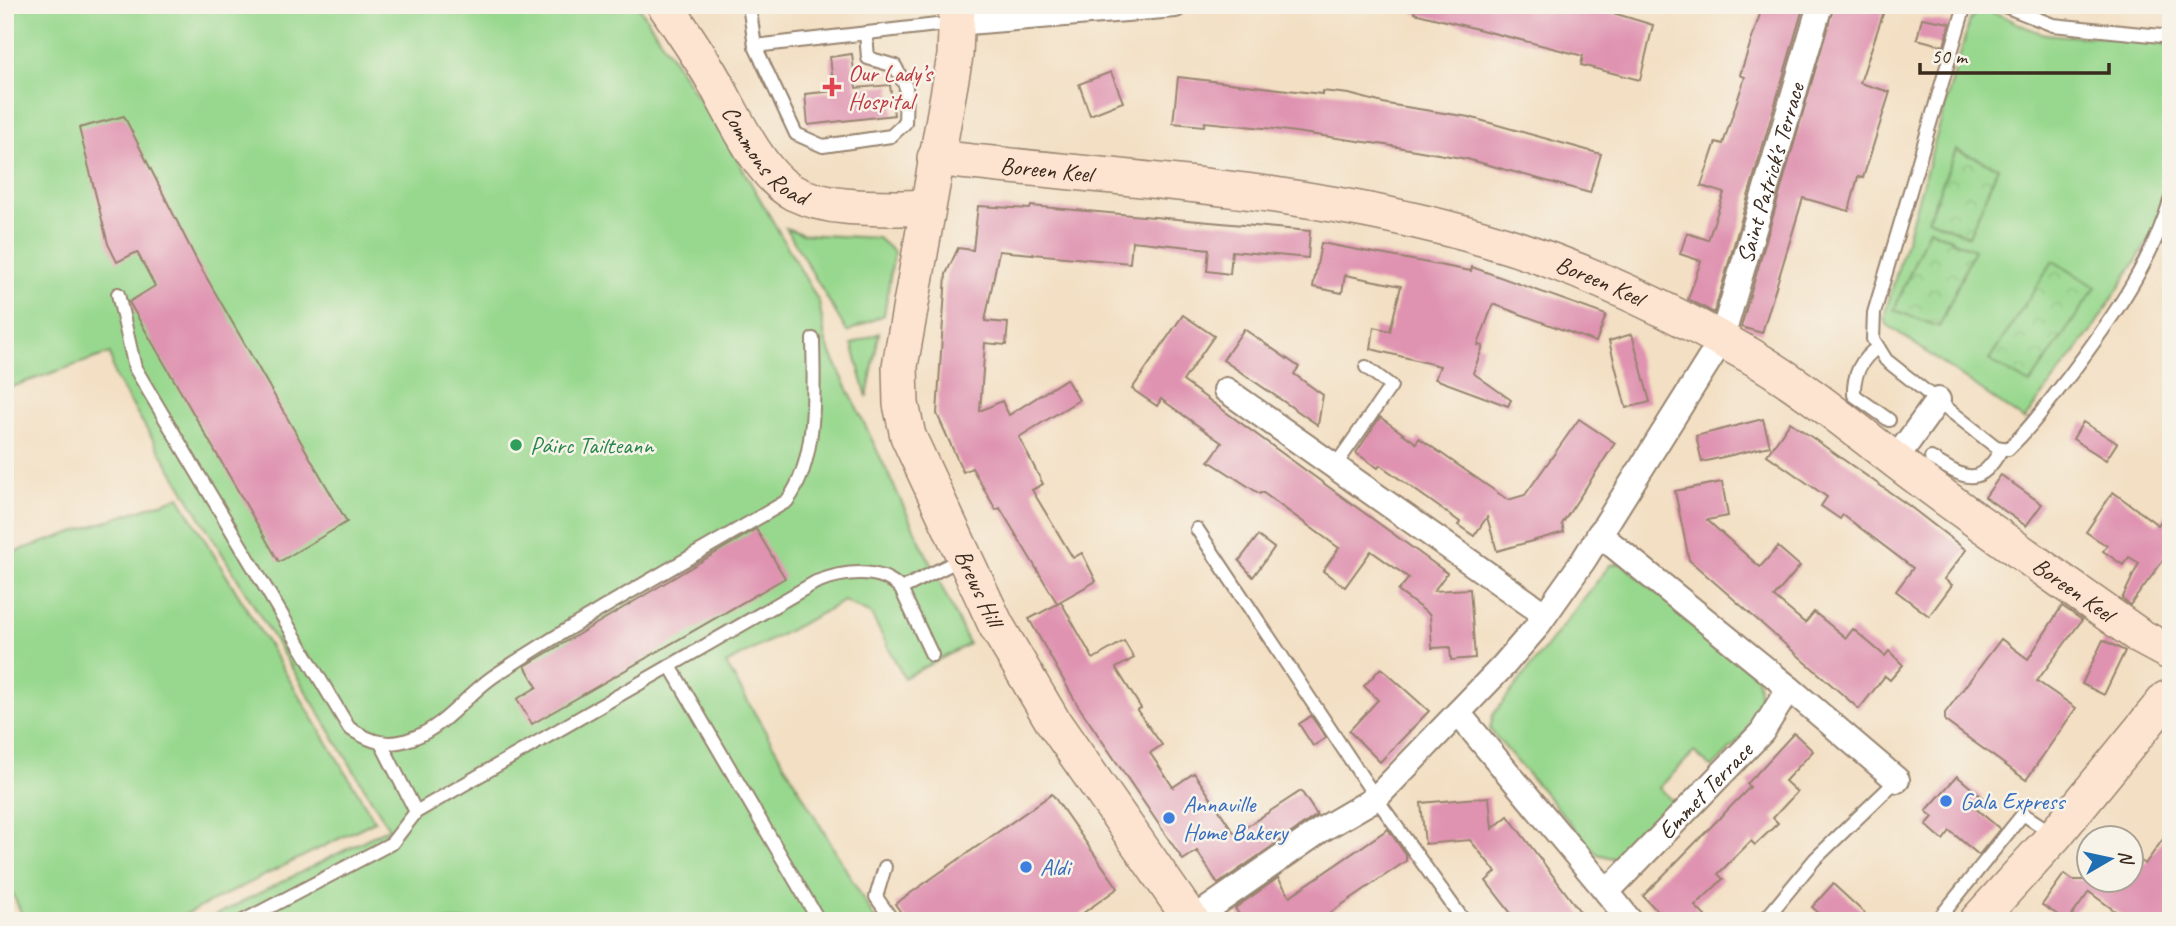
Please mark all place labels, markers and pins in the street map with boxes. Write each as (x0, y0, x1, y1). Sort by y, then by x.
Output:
place label: Our Lady’s Hospital (848, 58, 935, 116)
marker: Our Lady’s Hospital (822, 77, 842, 97)
place label: Páirc Tailteann (530, 430, 654, 460)
marker: Páirc Tailteann (508, 437, 524, 453)
place label: Gala Express (1960, 786, 2066, 816)
place label: Annaville Home Bakery (1183, 789, 1289, 847)
marker: Gala Express (1938, 793, 1954, 809)
marker: Annaville Home Bakery (1161, 810, 1177, 826)
place label: Aldi (1040, 852, 1073, 882)
marker: Aldi (1018, 859, 1034, 875)

